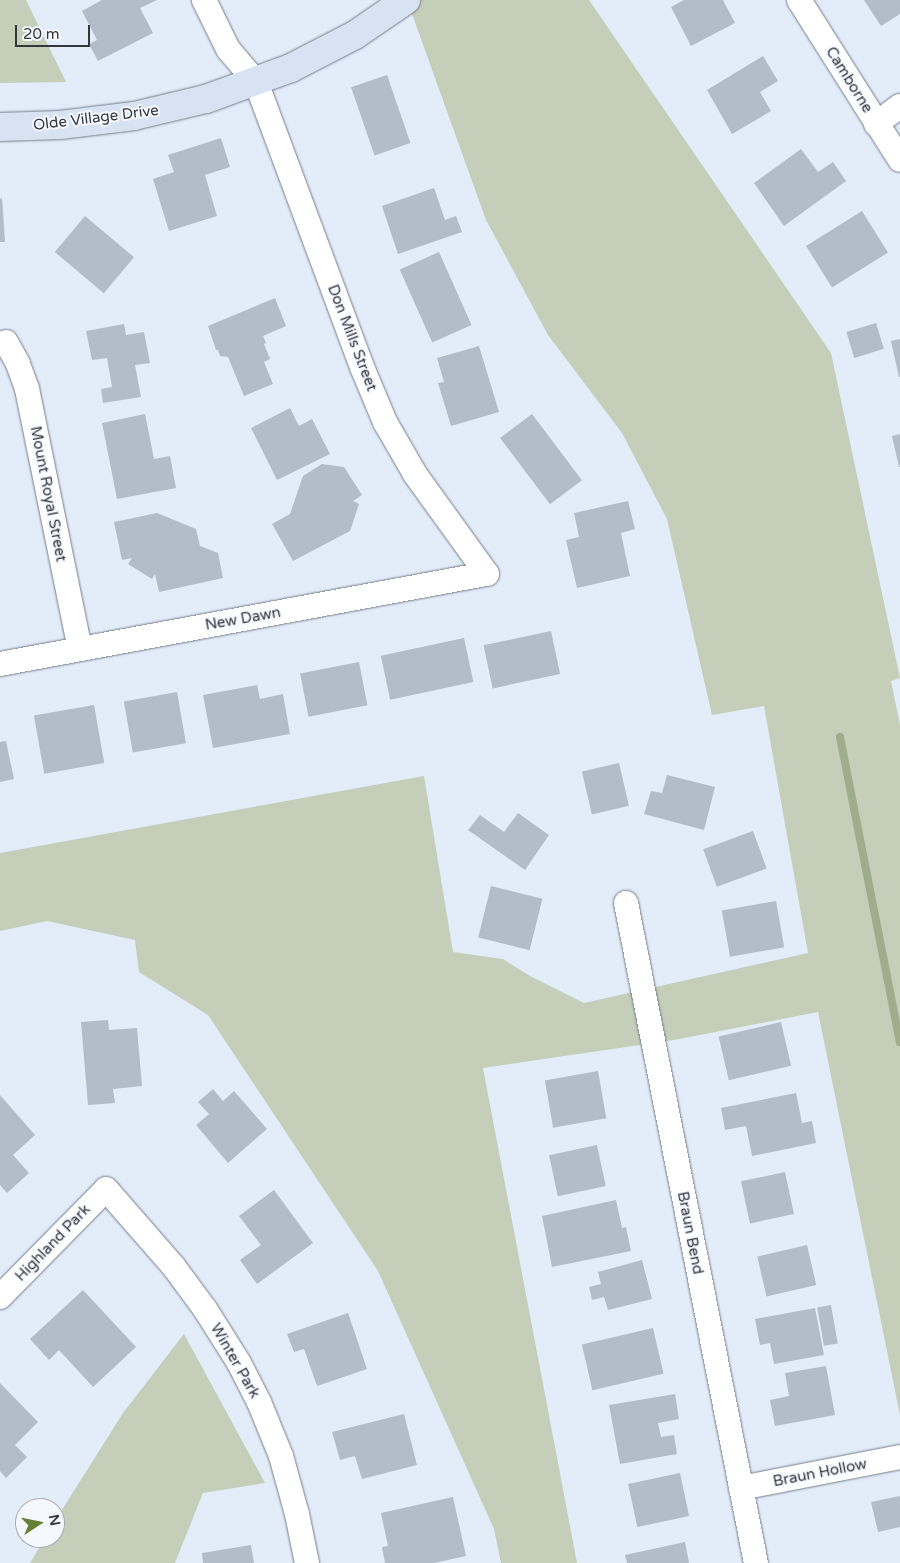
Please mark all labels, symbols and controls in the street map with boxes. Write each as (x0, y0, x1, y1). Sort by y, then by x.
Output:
scale bar (18, 15, 92, 47)
text: 20 m (23, 25, 60, 43)
street label: Camborne (822, 44, 876, 116)
street label: Olde Village Drive (32, 101, 160, 135)
street label: Don Mills Street (323, 282, 381, 394)
street label: Mount Royal Street (26, 425, 70, 563)
street label: New Dawn (204, 603, 282, 635)
street label: Braun Bend (673, 1190, 707, 1276)
street label: Highland Park (12, 1201, 94, 1285)
street label: Winter Park (206, 1320, 264, 1402)
street label: Braun Hollow (772, 1455, 868, 1491)
north arrow (15, 1498, 65, 1548)
text: N (45, 1513, 64, 1527)

